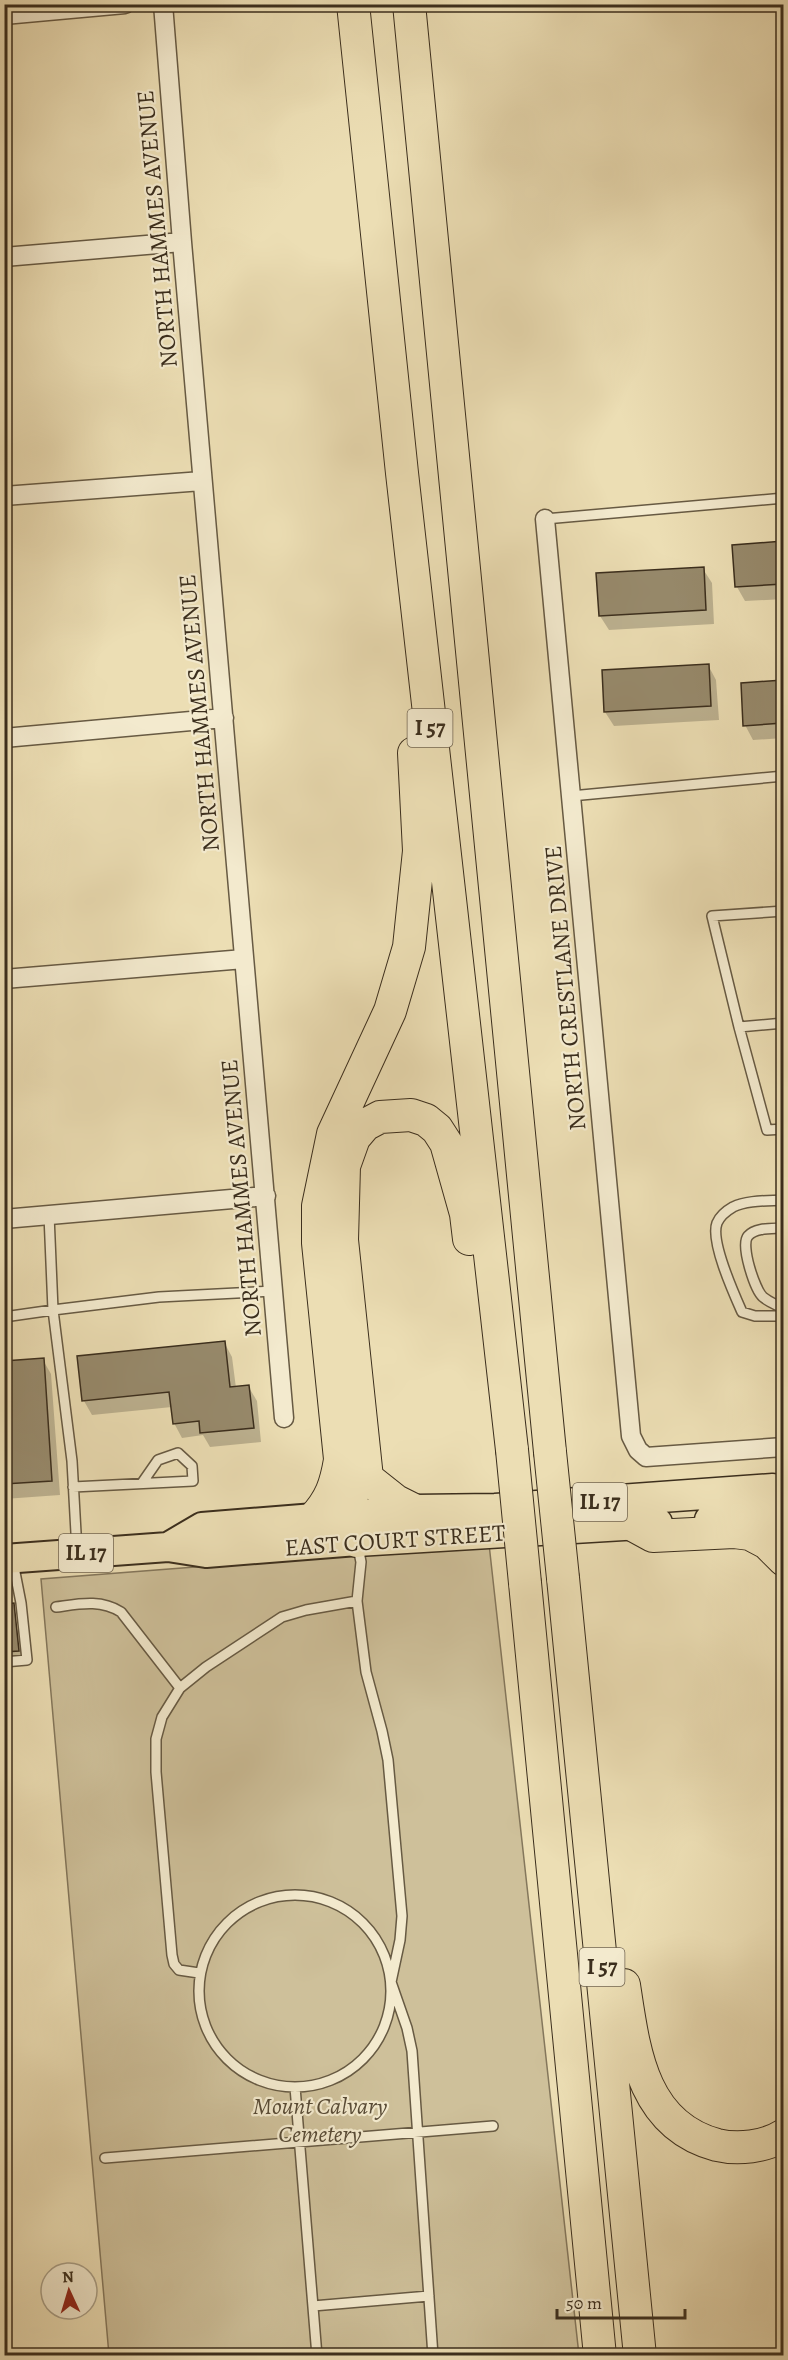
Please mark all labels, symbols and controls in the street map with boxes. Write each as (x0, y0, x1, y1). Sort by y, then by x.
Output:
street label: NORTH HAMMES AVENUE (129, 89, 185, 369)
street label: NORTH HAMMES AVENUE (171, 573, 227, 853)
road number: I 57 (408, 709, 452, 747)
street label: NORTH CRESTLANE DRIVE (537, 844, 593, 1132)
street label: NORTH HAMMES AVENUE (213, 1058, 269, 1338)
road number: IL 17 (573, 1483, 627, 1521)
street label: EAST COURT STREET (284, 1516, 506, 1564)
road number: IL 17 (59, 1534, 113, 1572)
road number: I 57 (580, 1948, 624, 1986)
park label: Mount Calvary Cemetery (253, 2090, 388, 2150)
north arrow (39, 2261, 99, 2321)
text: N (61, 2266, 75, 2288)
scale bar (557, 2282, 684, 2320)
text: 50 m (566, 2291, 602, 2315)

